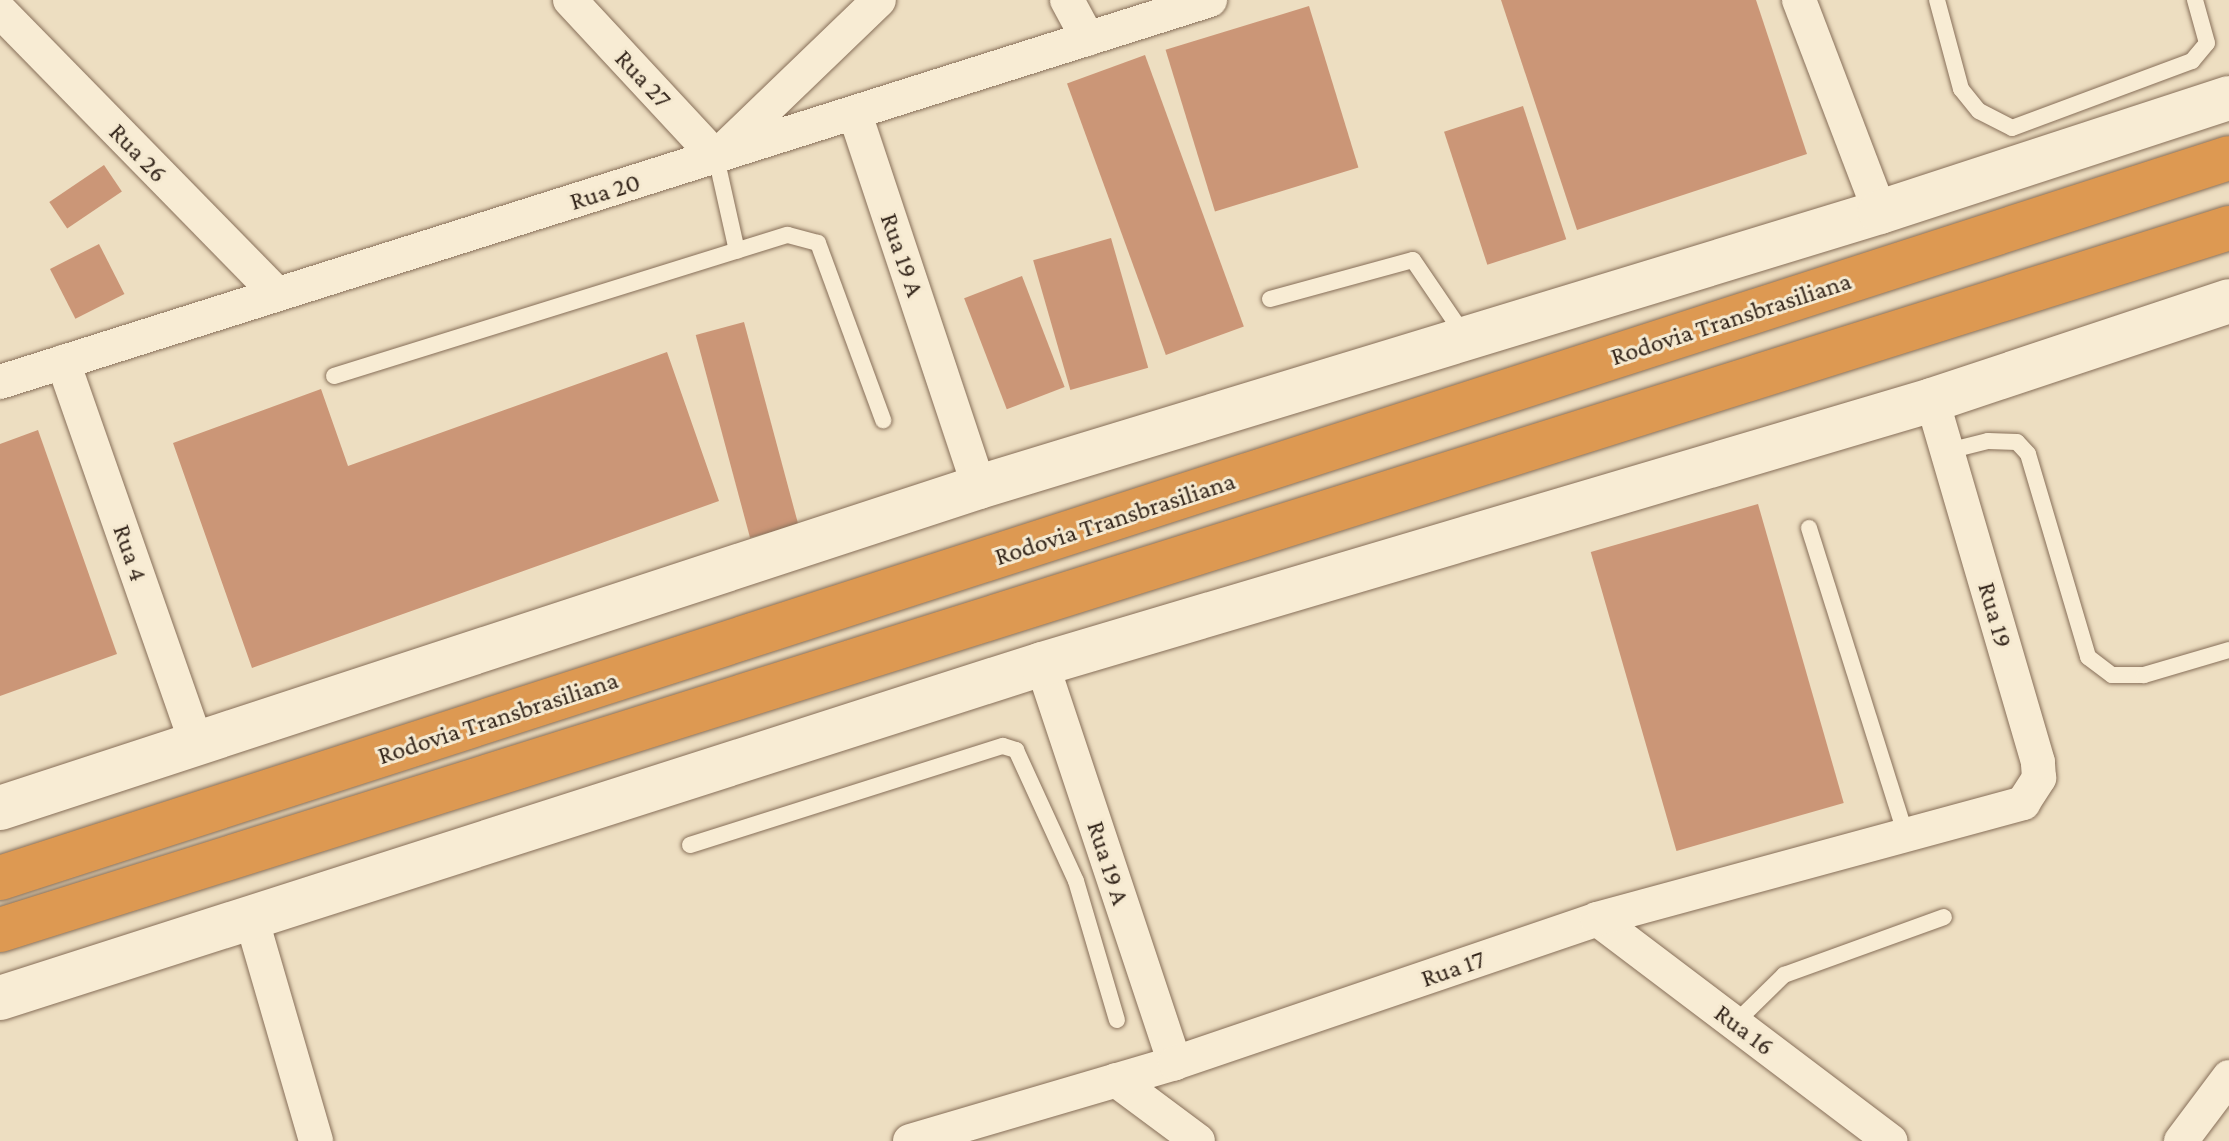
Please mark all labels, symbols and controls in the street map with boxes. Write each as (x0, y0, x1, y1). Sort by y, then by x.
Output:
street label: Rua 27 (608, 43, 678, 115)
street label: Rua 26 (102, 117, 174, 189)
street label: Rua 20 (566, 167, 644, 217)
street label: Rua 19 A (873, 209, 931, 301)
street label: Rodovia Transbrasiliana (1607, 265, 1855, 373)
street label: Rodovia Transbrasiliana (991, 465, 1239, 573)
street label: Rua 4 (106, 520, 154, 586)
street label: Rua 19 (1971, 579, 2019, 651)
street label: Rodovia Transbrasiliana (374, 664, 622, 772)
street label: Rua 19 A (1080, 817, 1136, 909)
street label: Rua 17 (1417, 944, 1489, 994)
street label: Rua 16 (1708, 997, 1780, 1063)

